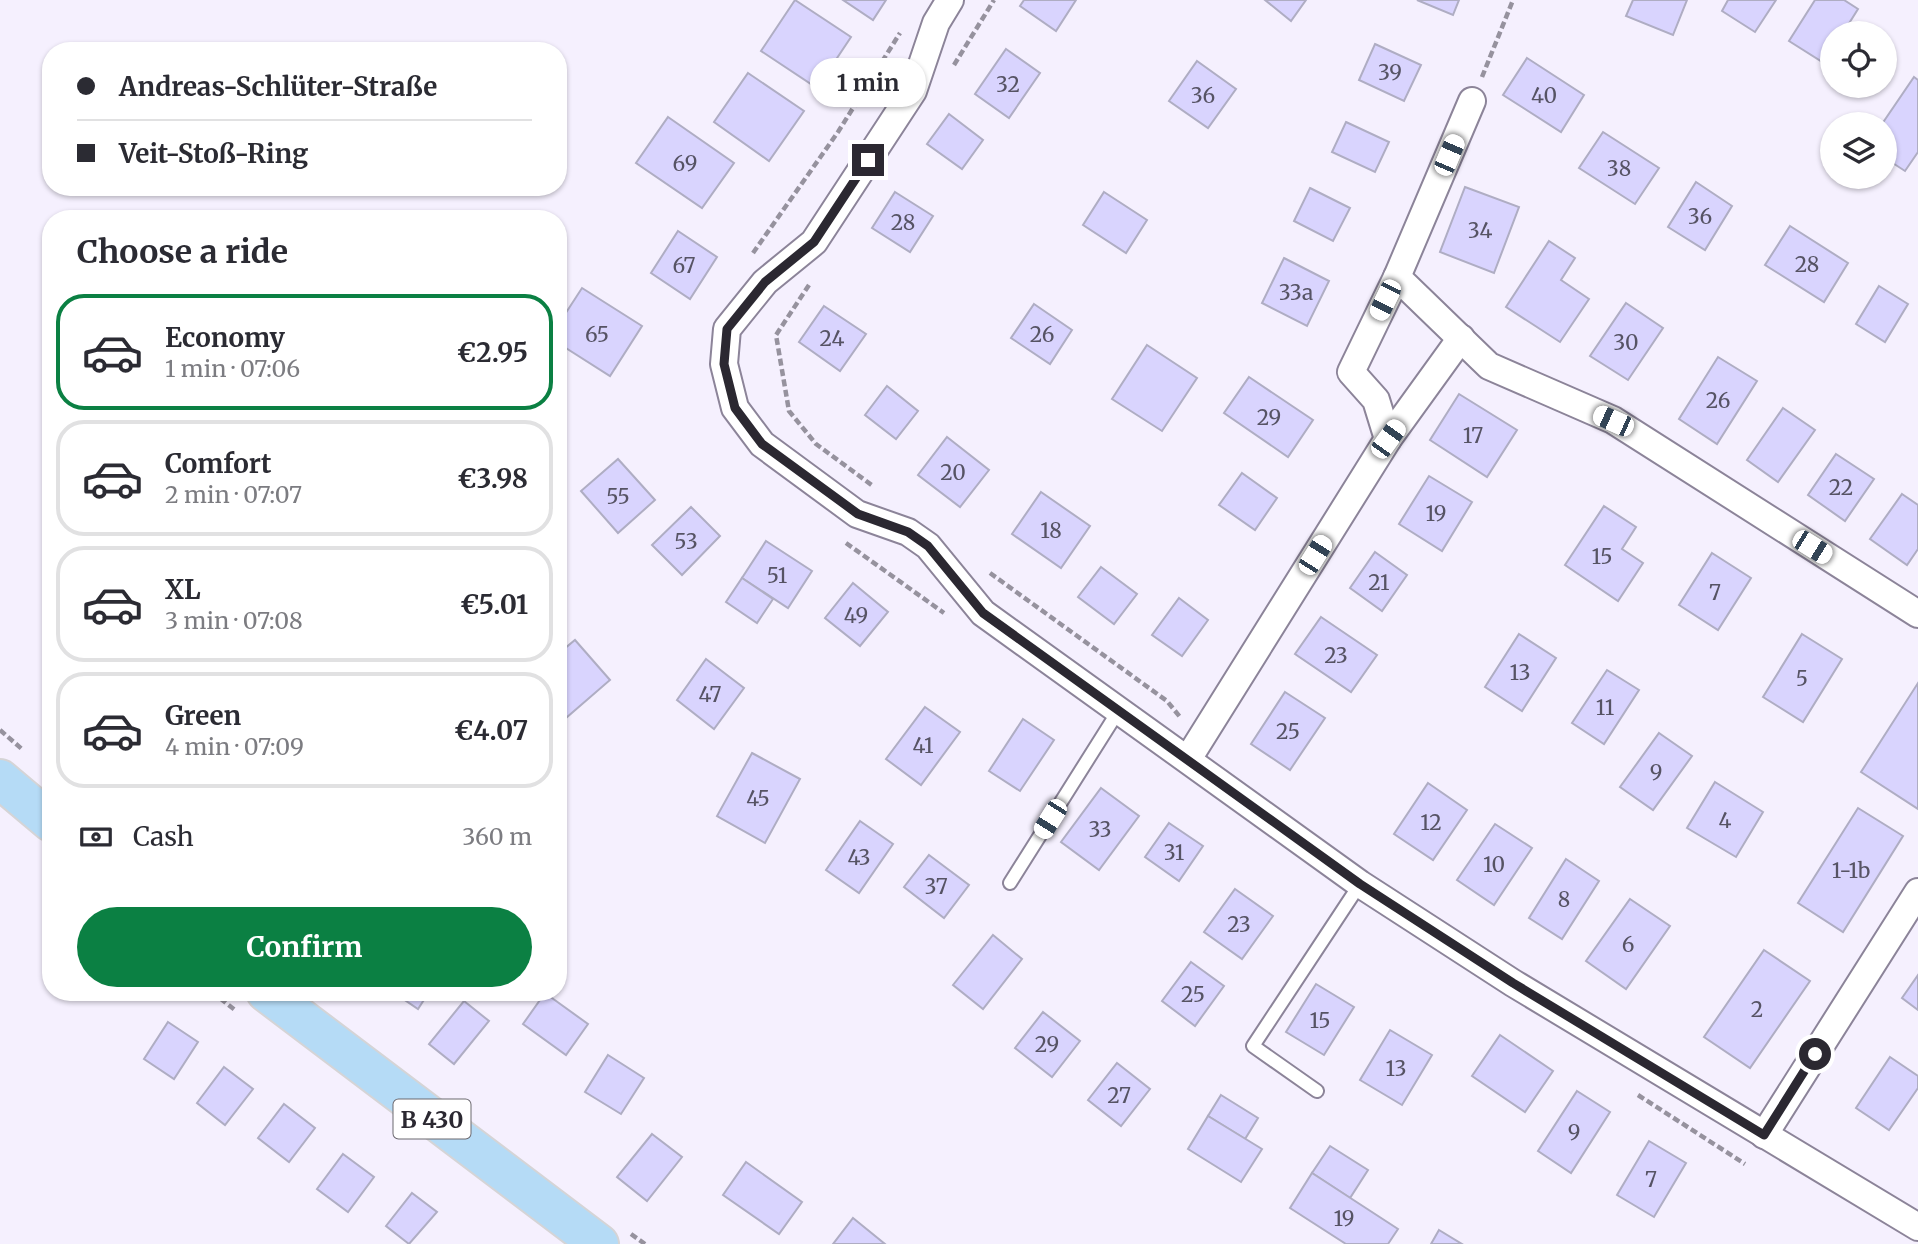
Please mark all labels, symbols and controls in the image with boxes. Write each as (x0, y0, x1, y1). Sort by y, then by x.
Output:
map controls (1820, 21, 1897, 189)
button: locate (1820, 21, 1897, 98)
callout: 1 min (810, 58, 926, 108)
house number: 39 (1378, 59, 1402, 86)
text: 1 min (837, 68, 899, 97)
text: Andreas-Schlüter-Straße (119, 70, 437, 103)
house number: 32 (996, 71, 1020, 98)
house number: 36 (1191, 82, 1215, 109)
house number: 40 (1531, 82, 1557, 109)
button: layers (1820, 112, 1897, 189)
car (1432, 132, 1467, 178)
text: Veit-Stoß-Ring (119, 137, 308, 170)
route end (852, 144, 884, 176)
house number: 69 (673, 150, 697, 177)
house number: 38 (1607, 155, 1631, 182)
house number: 36 (1688, 203, 1712, 230)
house number: 28 (891, 209, 915, 236)
house number: 34 (1468, 217, 1492, 244)
text: Choose a ride (77, 232, 288, 272)
house number: 28 (1795, 251, 1819, 278)
house number: 67 (672, 252, 696, 279)
car (1367, 277, 1404, 323)
house number: 33a (1279, 279, 1313, 306)
icon: car (81, 321, 144, 384)
text: Economy (165, 321, 285, 354)
house number: 65 (585, 321, 609, 348)
house number: 26 (1030, 321, 1054, 348)
house number: 24 (820, 325, 844, 352)
house number: 30 (1613, 329, 1639, 356)
text: €2.95 (457, 336, 528, 369)
text: 1 min · 07:06 (165, 354, 300, 383)
house number: 26 (1706, 387, 1730, 414)
car (1590, 403, 1637, 439)
house number: 29 (1257, 404, 1281, 431)
car (1368, 416, 1409, 462)
house number: 17 (1463, 422, 1483, 449)
icon: car (81, 447, 144, 510)
text: Comfort (165, 447, 271, 480)
house number: 20 (940, 459, 966, 486)
text: €3.98 (457, 462, 528, 495)
house number: 22 (1829, 474, 1853, 501)
text: 2 min · 07:07 (165, 480, 302, 509)
house number: 55 (606, 483, 630, 510)
house number: 19 (1425, 500, 1447, 527)
house number: 18 (1040, 517, 1062, 544)
car (1789, 527, 1836, 567)
house number: 53 (674, 528, 698, 555)
car (1295, 532, 1336, 578)
house number: 15 (1591, 543, 1613, 570)
house number: 51 (767, 562, 787, 589)
house number: 21 (1368, 569, 1390, 596)
icon: car (81, 573, 144, 636)
text: XL (165, 573, 201, 606)
house number: 7 (1709, 579, 1721, 606)
text: €5.01 (460, 588, 528, 621)
house number: 49 (844, 602, 868, 629)
text: 3 min · 07:08 (165, 606, 303, 635)
house number: 23 (1324, 642, 1348, 669)
house number: 13 (1510, 659, 1530, 686)
house number: 5 (1796, 665, 1808, 692)
house number: 47 (699, 681, 721, 708)
house number: 11 (1596, 694, 1614, 721)
icon: car (81, 699, 144, 762)
text: Green (165, 699, 241, 732)
text: €4.07 (454, 714, 528, 747)
house number: 25 (1276, 718, 1300, 745)
text: 4 min · 07:09 (165, 732, 304, 761)
house number: 41 (913, 732, 933, 759)
house number: 9 (1650, 759, 1662, 786)
house number: 45 (746, 785, 770, 812)
car (1030, 796, 1071, 842)
house number: 4 (1719, 807, 1732, 834)
house number: 12 (1420, 809, 1442, 836)
house number: 33 (1088, 816, 1112, 843)
icon: cash (77, 818, 115, 856)
text: Cash (133, 820, 194, 853)
text: 360 m (462, 822, 532, 851)
house number: 31 (1164, 839, 1184, 866)
house number: 43 (847, 844, 871, 871)
house number: 10 (1483, 851, 1505, 878)
house number: 1-1b (1832, 857, 1870, 884)
house number: 37 (924, 873, 948, 900)
house number: 8 (1558, 886, 1570, 913)
button: Confirm (77, 907, 532, 987)
house number: 23 (1227, 911, 1251, 938)
house number: 6 (1622, 931, 1634, 958)
house number: 25 (1181, 981, 1205, 1008)
house number: 2 (1751, 996, 1763, 1023)
house number: 15 (1309, 1007, 1331, 1034)
house number: 29 (1035, 1031, 1059, 1058)
route start (1799, 1038, 1831, 1070)
house number: 13 (1386, 1055, 1406, 1082)
house number: 27 (1107, 1082, 1131, 1109)
road number: B 430 (394, 1100, 471, 1138)
house number: 9 (1568, 1119, 1580, 1146)
house number: 7 (1645, 1166, 1657, 1193)
house number: 19 (1333, 1205, 1355, 1232)

